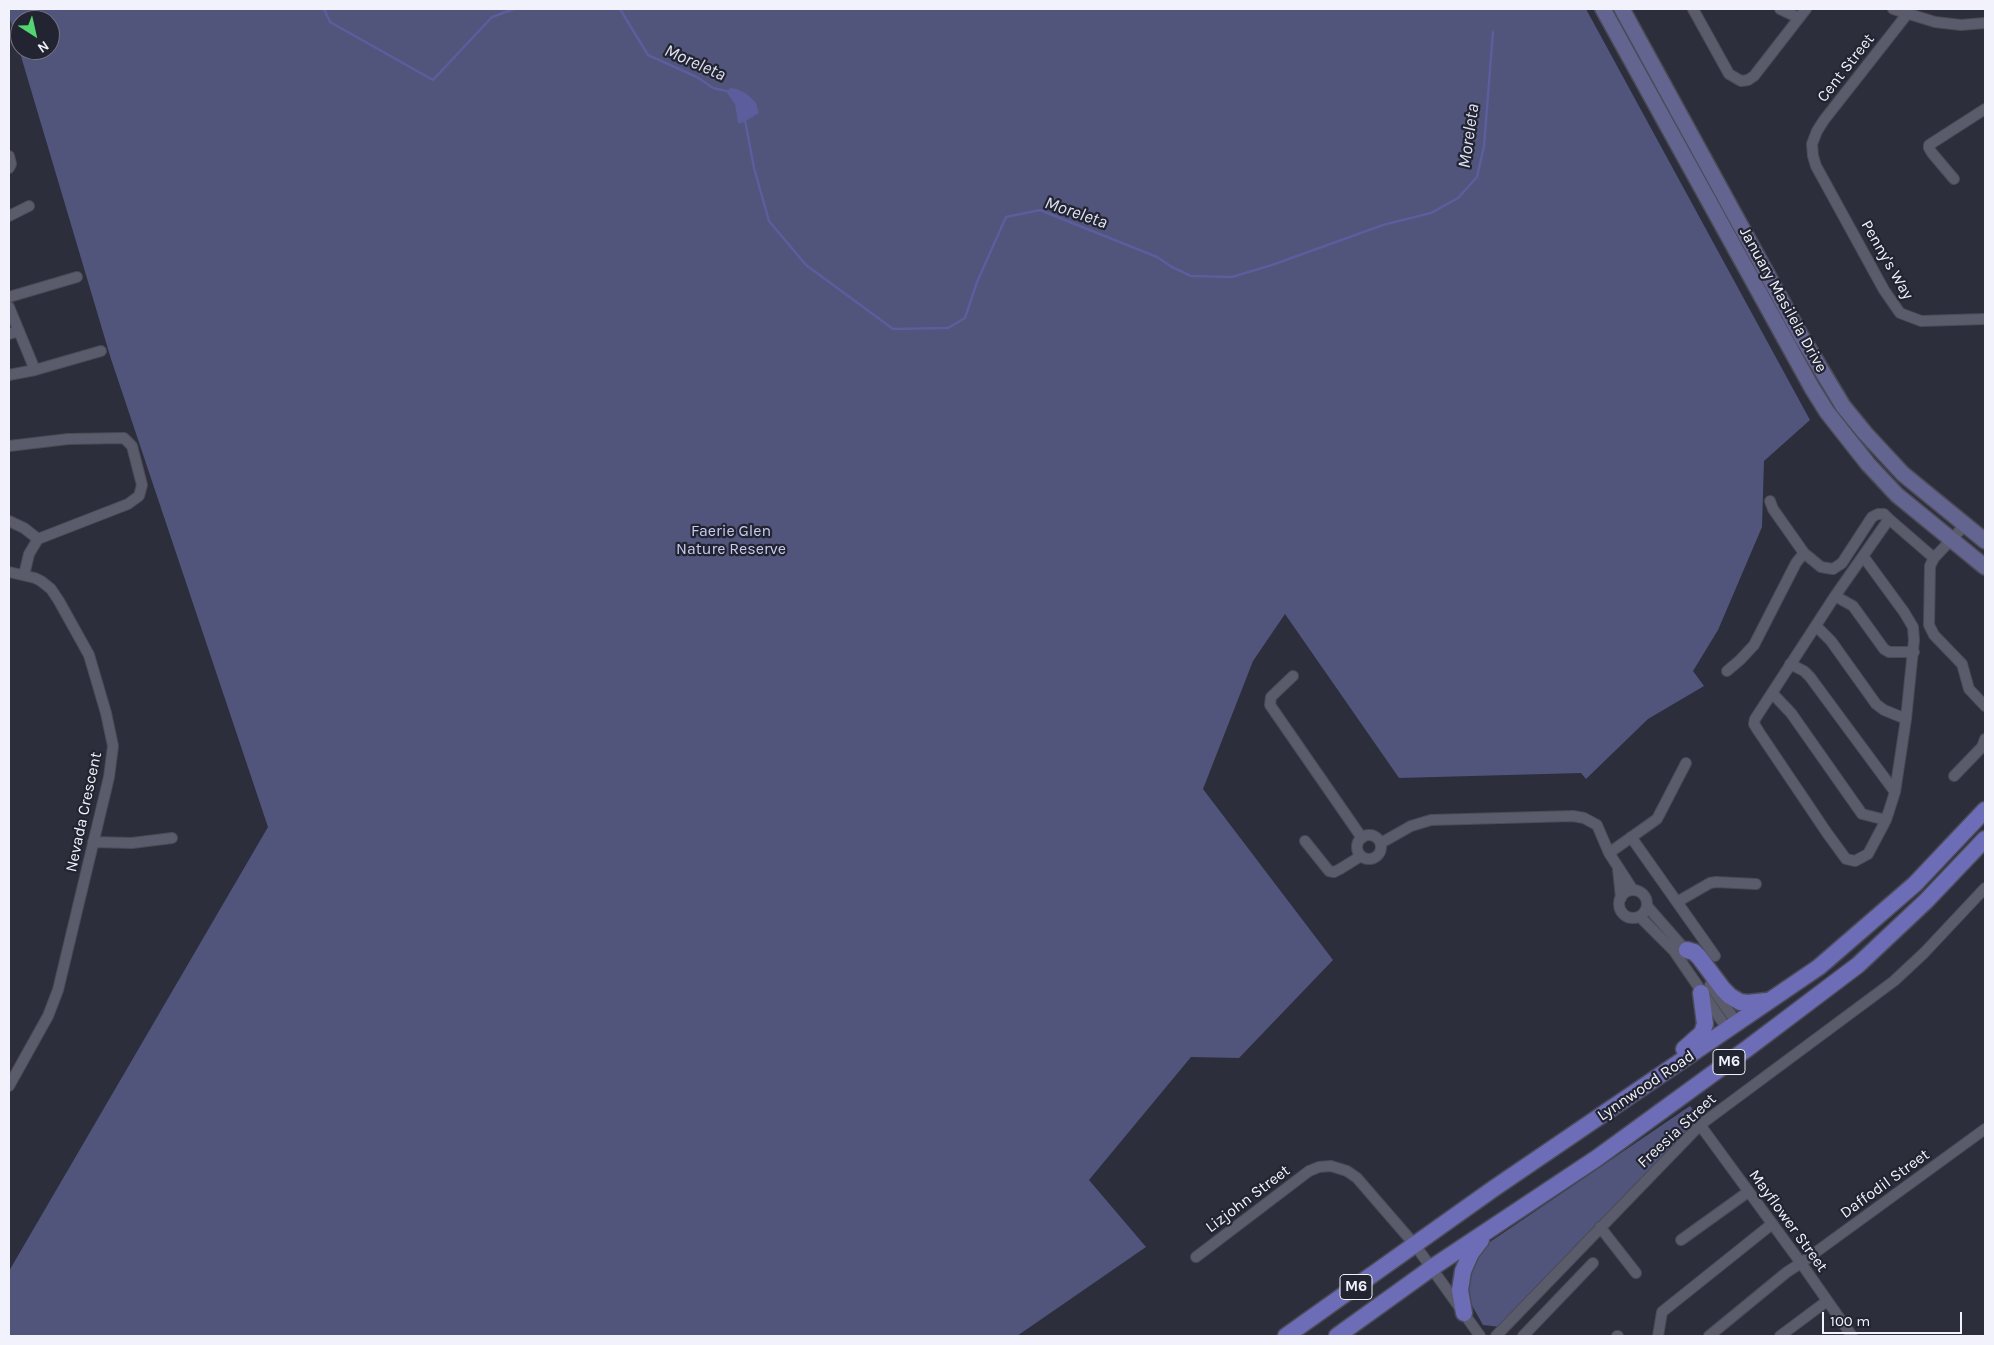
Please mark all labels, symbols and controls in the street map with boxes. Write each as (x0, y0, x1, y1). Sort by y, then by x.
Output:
north arrow (10, 10, 60, 60)
street label: Cent Street (1813, 30, 1879, 106)
text: N (34, 37, 52, 57)
water label: Moreleta (661, 40, 729, 86)
water label: Moreleta (1454, 102, 1484, 170)
water label: Moreleta (1042, 192, 1110, 234)
street label: Penny's Way (1857, 217, 1917, 303)
street label: January Masilela Drive (1735, 224, 1831, 376)
park label: Faerie Glen Nature Reserve (676, 521, 786, 559)
street label: Nevada Crescent (62, 750, 106, 874)
street label: Lynnwood Road (1594, 1046, 1698, 1126)
road number: M6 (1713, 1050, 1745, 1074)
street label: Freesia Street (1634, 1090, 1720, 1172)
street label: Daffodil Street (1837, 1145, 1933, 1223)
street label: Lizjohn Street (1202, 1161, 1294, 1237)
street label: Mayflower Street (1744, 1166, 1832, 1276)
road number: M6 (1340, 1274, 1372, 1300)
scale bar (1824, 1302, 1964, 1334)
text: 100 m (1830, 1312, 1870, 1330)

